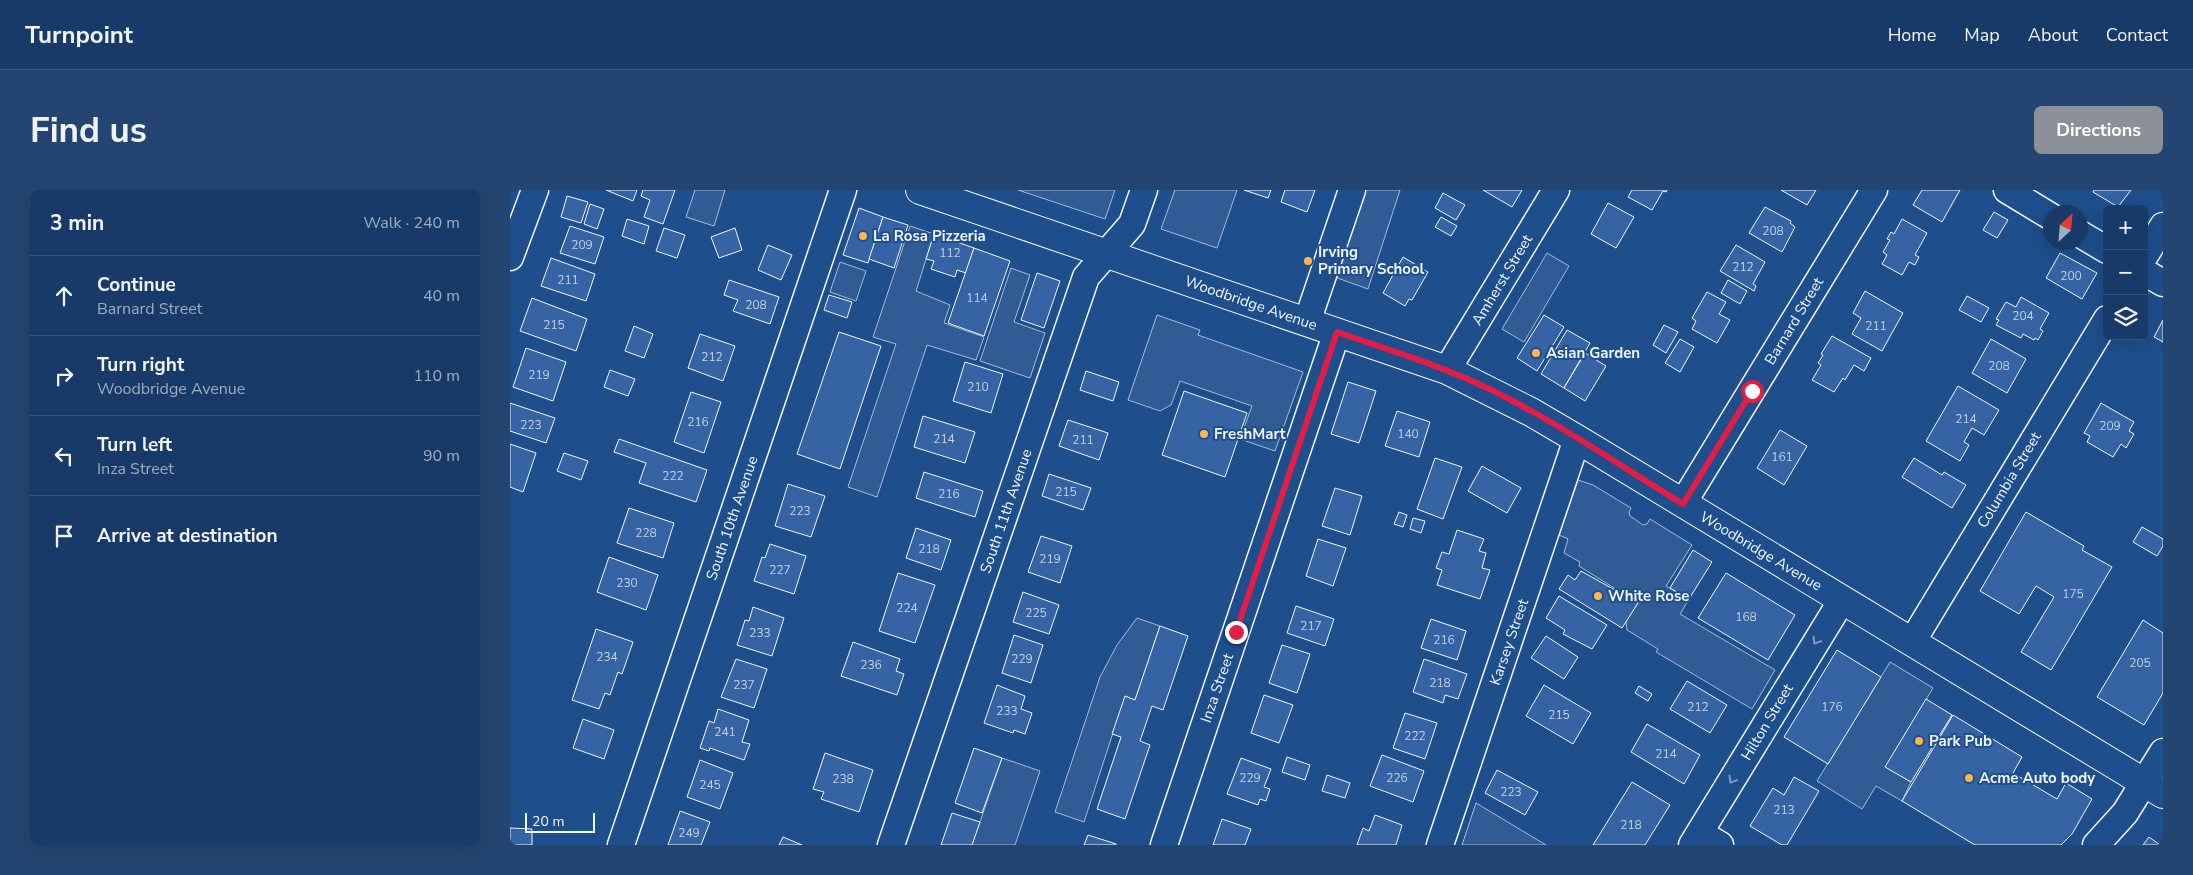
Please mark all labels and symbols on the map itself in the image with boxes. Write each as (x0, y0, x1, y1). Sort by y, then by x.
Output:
north arrow (2043, 205, 2088, 250)
house number: 208 (1762, 223, 1784, 239)
place label: La Rosa Pizzeria (873, 226, 986, 246)
marker: La Rosa Pizzeria (857, 230, 869, 242)
street label: Amherst Street (1467, 230, 1537, 329)
house number: 209 (571, 237, 593, 253)
place label: Irving Primary School (1318, 242, 1425, 279)
house number: 112 (939, 245, 961, 261)
marker: Irving Primary School (1302, 255, 1314, 267)
house number: 212 (1732, 259, 1754, 275)
house number: 200 (2060, 268, 2082, 284)
street label: Woodbridge Avenue (1182, 271, 1320, 335)
house number: 211 (557, 272, 579, 288)
street label: Barnard Street (1760, 273, 1828, 368)
house number: 114 (966, 290, 988, 306)
house number: 208 (745, 297, 767, 313)
house number: 204 (2012, 308, 2034, 324)
house number: 215 (543, 317, 565, 333)
house number: 211 (1865, 318, 1887, 334)
place label: Asian Garden (1546, 343, 1640, 363)
marker: Asian Garden (1530, 347, 1542, 359)
house number: 212 (701, 349, 723, 365)
house number: 208 (1988, 358, 2010, 374)
house number: 219 (528, 367, 550, 383)
house number: 210 (967, 379, 989, 395)
route start (1741, 380, 1764, 403)
house number: 214 (1955, 411, 1977, 427)
house number: 216 (687, 414, 709, 430)
house number: 223 (520, 417, 542, 433)
house number: 209 (2099, 418, 2121, 434)
place label: FreshMart (1214, 424, 1286, 444)
house number: 140 (1397, 426, 1419, 442)
marker: FreshMart (1198, 428, 1210, 440)
street label: Columbia Street (1972, 428, 2046, 532)
house number: 214 (933, 431, 955, 447)
house number: 211 (1072, 432, 1094, 448)
street label: South 11th Avenue (975, 446, 1037, 576)
house number: 161 (1771, 449, 1793, 465)
street label: South 10th Avenue (701, 453, 763, 583)
house number: 222 (662, 468, 684, 484)
house number: 215 (1055, 484, 1077, 500)
house number: 216 (938, 486, 960, 502)
house number: 223 (789, 503, 811, 519)
street label: Woodbridge Avenue (1696, 507, 1826, 595)
house number: 228 (635, 525, 657, 541)
house number: 218 (918, 541, 940, 557)
house number: 219 (1039, 551, 1061, 567)
house number: 227 (769, 562, 791, 578)
house number: 230 (616, 575, 638, 591)
place label: White Rose (1608, 586, 1689, 606)
house number: 175 (2062, 586, 2084, 602)
marker: White Rose (1592, 590, 1604, 602)
street label: Karsey Street (1485, 595, 1533, 688)
house number: 224 (896, 600, 918, 616)
house number: 225 (1025, 605, 1047, 621)
house number: 168 (1735, 609, 1757, 625)
house number: 217 (1300, 618, 1322, 634)
route end (1225, 621, 1248, 644)
house number: 233 (749, 625, 771, 641)
house number: 216 (1433, 632, 1455, 648)
one-way arrow (1813, 635, 1822, 645)
house number: 234 (596, 649, 618, 665)
street label: Inza Street (1196, 650, 1238, 725)
house number: 229 (1011, 651, 1033, 667)
house number: 205 (2129, 655, 2151, 671)
house number: 236 (860, 657, 882, 673)
house number: 218 (1429, 675, 1451, 691)
house number: 237 (733, 677, 755, 693)
street label: Hilton Street (1736, 679, 1798, 764)
house number: 212 (1687, 699, 1709, 715)
house number: 176 (1821, 699, 1843, 715)
house number: 233 (996, 703, 1018, 719)
house number: 215 (1548, 707, 1570, 723)
house number: 241 (714, 724, 736, 740)
house number: 222 (1404, 728, 1426, 744)
place label: Park Pub (1929, 731, 1992, 751)
marker: Park Pub (1913, 735, 1925, 747)
house number: 214 (1655, 746, 1677, 762)
place label: Acme Auto body (1979, 768, 2095, 788)
house number: 229 (1239, 770, 1261, 786)
house number: 226 (1386, 770, 1408, 786)
house number: 238 (832, 771, 854, 787)
marker: Acme Auto body (1963, 772, 1975, 784)
one-way arrow (1728, 774, 1738, 783)
house number: 245 (699, 777, 721, 793)
house number: 223 (1500, 784, 1522, 800)
house number: 213 (1773, 802, 1795, 818)
scale bar (525, 810, 595, 833)
house number: 218 (1620, 817, 1642, 833)
house number: 249 (678, 825, 700, 841)

